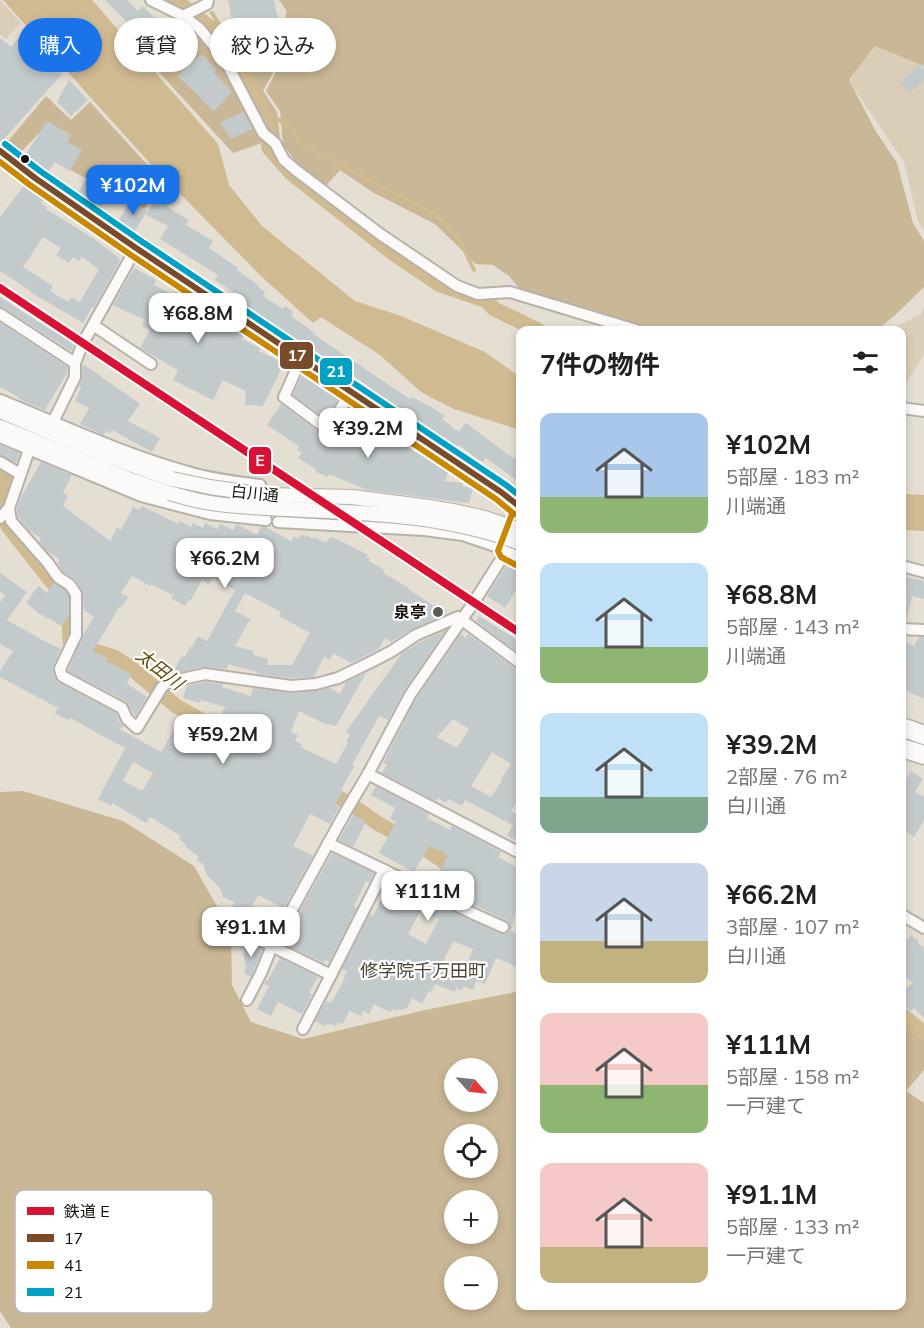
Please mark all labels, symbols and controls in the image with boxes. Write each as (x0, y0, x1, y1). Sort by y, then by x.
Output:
chip: 購入 (18, 18, 102, 72)
chip: 賃貸 (114, 18, 198, 72)
chip: 絞り込み (210, 18, 336, 72)
unlabelled marker (19, 153, 31, 165)
pin: ¥102M (91, 165, 175, 216)
text: ¥102M (100, 172, 166, 197)
pin: ¥68.8M (149, 293, 247, 344)
text: ¥68.8M (163, 300, 233, 325)
line badge: 17 (279, 341, 314, 370)
text: 17 (287, 345, 307, 365)
icon: filters (849, 346, 882, 379)
text: 7件の物件 (540, 348, 660, 381)
line badge: 21 (319, 357, 353, 386)
text: 21 (326, 361, 346, 381)
pin: ¥39.2M (319, 408, 417, 459)
text: ¥39.2M (333, 415, 403, 440)
text: ¥102M (726, 428, 811, 461)
icon: home (588, 437, 660, 509)
line badge: E (248, 446, 272, 475)
text: E (255, 450, 265, 470)
text: 5部屋 · 183 m² (726, 464, 859, 489)
street label: 白川通 (230, 481, 280, 505)
text: 川端通 (726, 493, 786, 518)
pin: ¥66.2M (176, 538, 274, 589)
text: ¥66.2M (190, 545, 260, 570)
text: ¥68.8M (726, 578, 817, 611)
icon: home (588, 587, 660, 659)
place label: 泉亭 (394, 602, 426, 622)
marker: 泉亭 (431, 605, 445, 619)
text: 5部屋 · 143 m² (726, 614, 859, 639)
water label: 太田川 (132, 643, 190, 696)
text: 川端通 (726, 643, 786, 668)
pin: ¥59.2M (174, 714, 272, 765)
text: ¥59.2M (188, 721, 258, 746)
text: ¥39.2M (726, 728, 817, 761)
icon: home (588, 737, 660, 809)
text: 2部屋 · 76 m² (726, 764, 847, 789)
text: 白川通 (726, 793, 786, 818)
pin: ¥111M (386, 871, 470, 922)
text: ¥111M (395, 878, 461, 903)
text: ¥66.2M (726, 878, 817, 911)
icon: home (588, 887, 660, 959)
pin: ¥91.1M (202, 907, 300, 958)
text: ¥91.1M (216, 914, 286, 939)
text: 3部屋 · 107 m² (726, 914, 859, 939)
text: 白川通 (726, 943, 786, 968)
district label: 修学院千万田町 (360, 959, 486, 982)
text: ¥111M (726, 1028, 811, 1061)
icon: home (588, 1037, 660, 1109)
north arrow (444, 1058, 498, 1112)
map controls (444, 1058, 498, 1310)
text: 5部屋 · 158 m² (726, 1064, 859, 1089)
text: 一戸建て (726, 1093, 806, 1118)
button: locate (444, 1124, 498, 1178)
text: ¥91.1M (726, 1178, 817, 1211)
icon: home (588, 1187, 660, 1259)
legend (15, 1190, 213, 1313)
button: + (444, 1190, 498, 1244)
text: 鉄道 E (64, 1201, 110, 1221)
text: 5部屋 · 133 m² (726, 1214, 859, 1239)
text: 17 (64, 1228, 83, 1248)
text: 一戸建て (726, 1243, 806, 1268)
text: 41 (64, 1255, 83, 1275)
button: − (444, 1256, 498, 1310)
text: 21 (64, 1282, 83, 1302)

